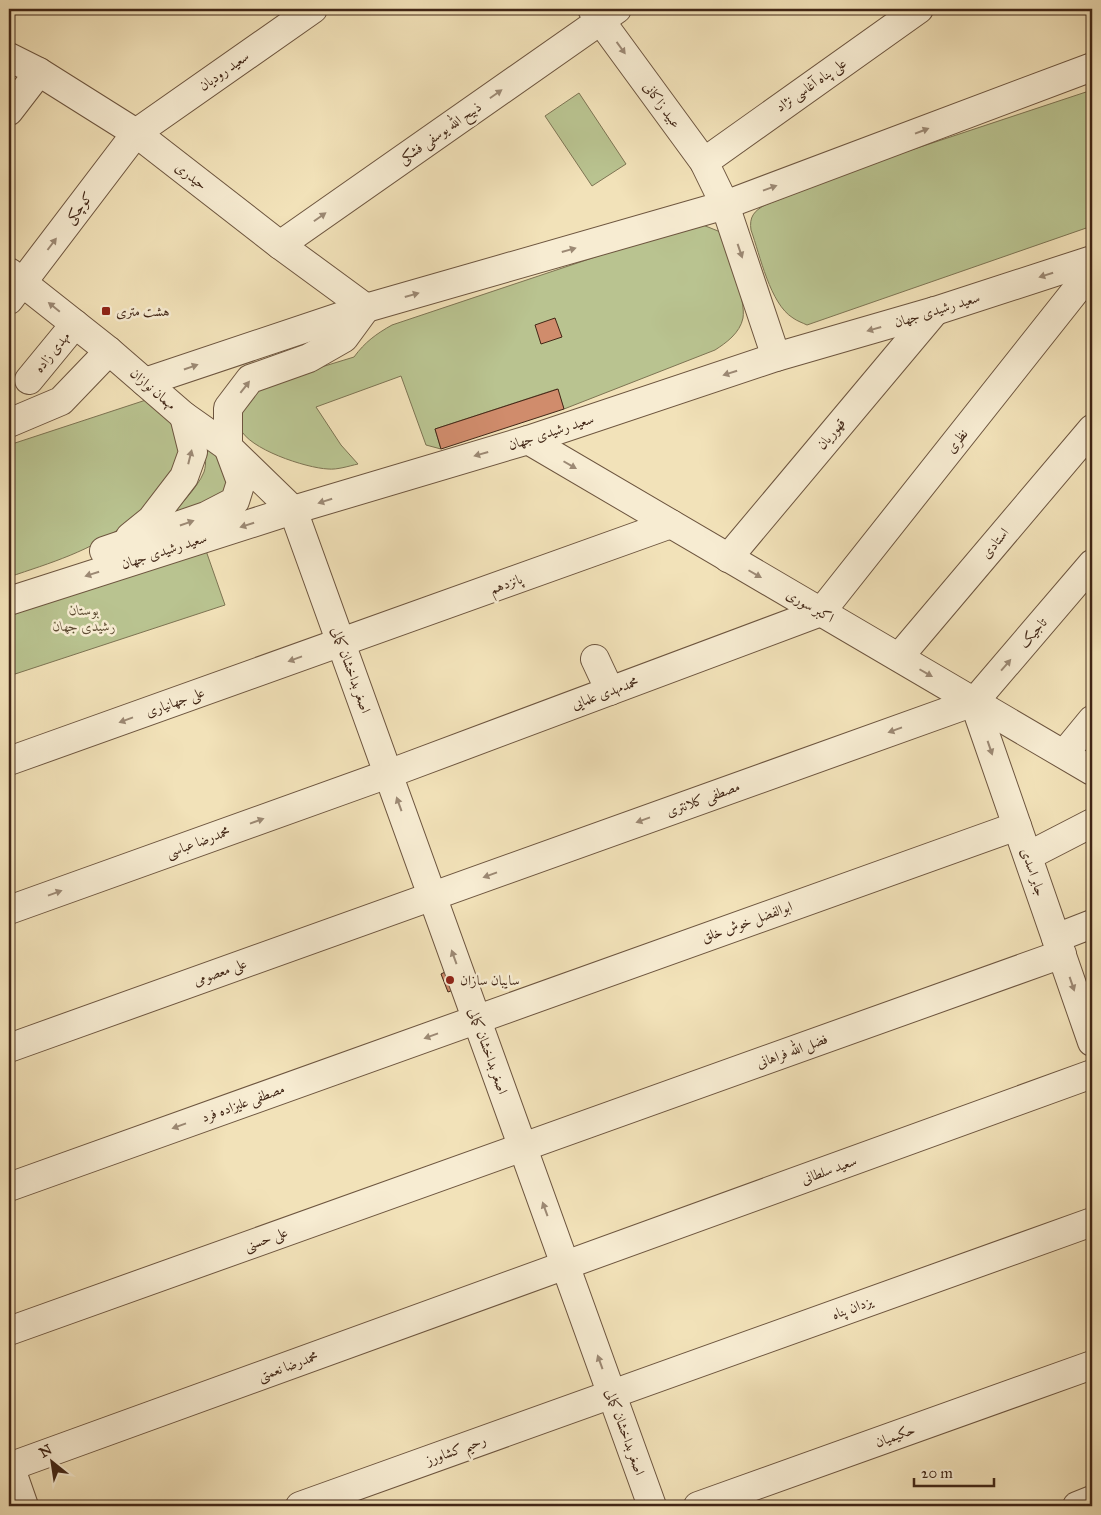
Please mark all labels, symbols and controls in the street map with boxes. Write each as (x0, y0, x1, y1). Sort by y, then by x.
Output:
one-way arrow (615, 41, 626, 54)
street label: سعید رودیان (196, 48, 252, 94)
street label: علی پناه آغاسی نژاد (772, 54, 851, 117)
street label: عبید زاکانی (640, 79, 684, 131)
one-way arrow (489, 89, 503, 99)
street label: ذبیح الله یوسفی فشکی (394, 96, 487, 171)
one-way arrow (915, 127, 930, 134)
street label: حیدری (172, 158, 210, 194)
one-way arrow (763, 184, 778, 192)
street label: کوچکی (61, 189, 97, 228)
one-way arrow (313, 212, 327, 222)
one-way arrow (47, 237, 57, 251)
one-way arrow (737, 244, 744, 259)
one-way arrow (561, 245, 576, 253)
one-way arrow (1038, 271, 1053, 279)
street label: سعید رشیدی جهان (892, 289, 982, 331)
one-way arrow (405, 290, 420, 298)
one-way arrow (47, 302, 60, 313)
place label: هشت متری (116, 303, 170, 320)
marker: هشت متری (100, 305, 112, 317)
one-way arrow (867, 325, 882, 333)
street label: مهدی زاده (30, 328, 74, 377)
one-way arrow (183, 363, 198, 370)
street label: مهمان نوازان (126, 364, 179, 414)
one-way arrow (723, 369, 738, 377)
one-way arrow (239, 381, 250, 394)
street label: سعید رشیدی جهان (506, 410, 596, 454)
street label: قهوریان (813, 415, 849, 453)
street label: نظری (942, 425, 972, 456)
one-way arrow (186, 449, 194, 465)
one-way arrow (473, 450, 488, 458)
one-way arrow (563, 460, 577, 469)
one-way arrow (318, 497, 333, 505)
one-way arrow (180, 519, 195, 526)
one-way arrow (239, 522, 254, 530)
street label: استادی (977, 524, 1013, 562)
street label: سعید رشیدی جهان (119, 529, 209, 573)
one-way arrow (749, 569, 762, 578)
street label: پانزدهم (487, 570, 528, 602)
one-way arrow (84, 571, 99, 579)
street label: اکبر سوری (783, 586, 837, 626)
park label: بوستان رشیدی جهان (52, 602, 116, 635)
street label: تاجیک (1015, 614, 1051, 652)
street label: اصغر بداخشان کمالی (328, 625, 374, 715)
one-way arrow (287, 655, 302, 663)
one-way arrow (1000, 658, 1011, 671)
one-way arrow (919, 669, 932, 678)
street label: محمدمهدی علمایی (569, 673, 641, 714)
street label: علی جهانیاری (143, 684, 207, 721)
one-way arrow (118, 717, 133, 724)
one-way arrow (887, 726, 902, 734)
one-way arrow (987, 740, 994, 755)
street label: مصطفی کلانتری (664, 778, 743, 822)
one-way arrow (395, 796, 403, 811)
one-way arrow (250, 817, 265, 825)
one-way arrow (636, 817, 651, 824)
street label: محمدرضا عباسی (164, 823, 233, 862)
street label: جابر اسدی (1017, 846, 1049, 898)
one-way arrow (483, 872, 498, 879)
one-way arrow (47, 889, 62, 896)
street label: ابوالفضل خوش خلق (699, 898, 795, 948)
one-way arrow (450, 949, 458, 964)
street label: علی معصومی (191, 955, 249, 990)
place label: سایبان سازان (460, 972, 520, 989)
marker: سایبان سازان (444, 974, 456, 986)
one-way arrow (1068, 977, 1076, 992)
street label: اصغر بداخشان کمالی (465, 1006, 511, 1096)
street label: فضل الله فراهانی (753, 1027, 831, 1074)
one-way arrow (423, 1033, 438, 1040)
street label: مصطفی علیزاده فرد (199, 1080, 288, 1128)
one-way arrow (171, 1122, 186, 1130)
street label: سعید سلطانی (799, 1152, 859, 1188)
one-way arrow (541, 1201, 548, 1216)
street label: علی حسنی (242, 1223, 290, 1256)
street label: یزدان پناه (829, 1292, 877, 1325)
street label: محمدرضا نعمتی (256, 1347, 321, 1386)
one-way arrow (596, 1354, 603, 1369)
street label: اصغر بداخشان کمالی (602, 1387, 648, 1477)
street label: حکیمیان (873, 1421, 917, 1451)
street label: رحیم کشاورز (422, 1431, 490, 1474)
north arrow (28, 1438, 78, 1488)
text: N (36, 1441, 55, 1462)
scale bar (914, 1455, 994, 1487)
text: 20 m (921, 1464, 953, 1482)

